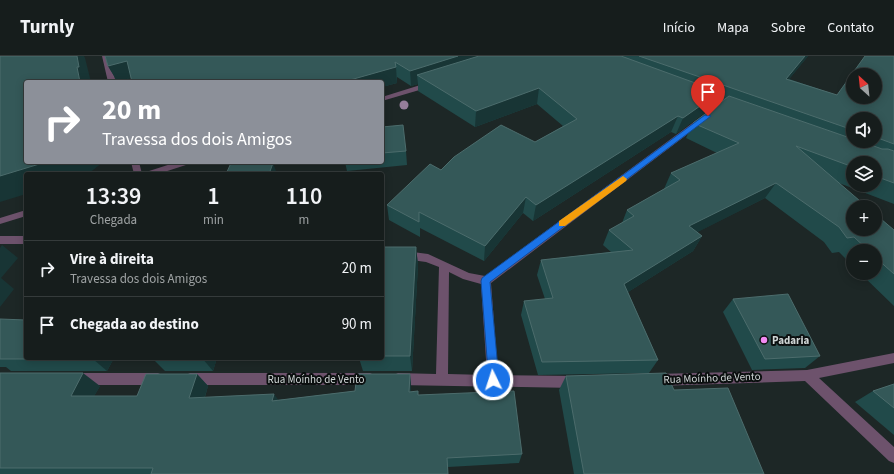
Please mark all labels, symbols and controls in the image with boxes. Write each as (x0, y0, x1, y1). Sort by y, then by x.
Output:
text: Turnly (20, 14, 74, 41)
text: Início (663, 18, 695, 38)
text: Mapa (717, 18, 749, 38)
text: Sobre (771, 18, 805, 38)
text: Contato (827, 18, 874, 38)
north arrow (846, 68, 882, 104)
map controls (846, 68, 882, 280)
pin (691, 75, 725, 116)
icon: arrive (697, 81, 719, 103)
text: 20 m (102, 90, 161, 130)
icon: right (36, 96, 88, 148)
button: sound (846, 112, 882, 148)
text: Travessa dos dois Amigos (102, 127, 292, 152)
button: layers (846, 156, 882, 192)
text: 13:39 (86, 179, 141, 214)
text: 1 (207, 179, 220, 214)
text: 110 (286, 179, 322, 214)
button: + (846, 200, 882, 236)
text: Chegada (90, 211, 137, 229)
text: min (203, 211, 224, 229)
text: m (299, 211, 309, 229)
button: − (846, 244, 882, 280)
text: Vire à direita (70, 249, 154, 270)
icon: right (36, 258, 58, 280)
text: 20 m (342, 258, 372, 279)
text: Travessa dos dois Amigos (70, 270, 207, 288)
icon: arrive (36, 314, 58, 336)
text: Chegada ao destino (70, 314, 199, 335)
text: 90 m (342, 314, 372, 335)
place label: Padaria (772, 333, 809, 348)
marker: Padaria (759, 335, 769, 345)
position arrow (472, 359, 514, 401)
street label: Rua Moínho de Vento (663, 369, 761, 387)
street label: Rua Moínho de Vento (267, 372, 365, 387)

